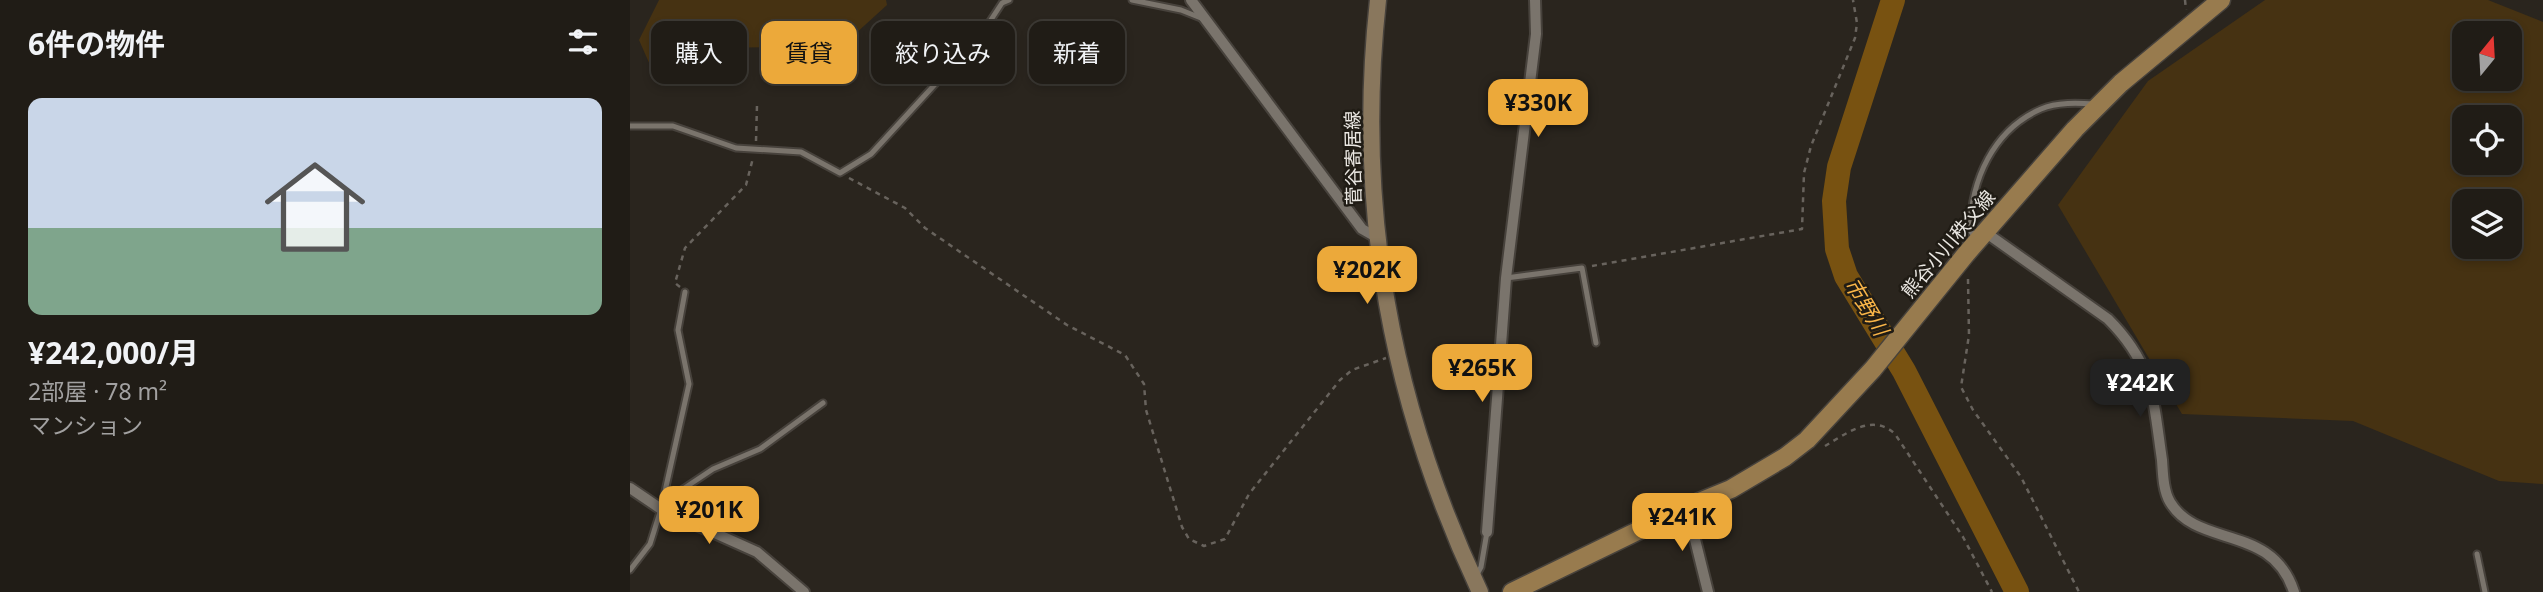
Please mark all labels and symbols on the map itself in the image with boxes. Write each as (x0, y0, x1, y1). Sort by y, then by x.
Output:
north arrow (2452, 21, 2522, 91)
pin: ¥330K (1489, 80, 1587, 139)
street label: 菅谷寄居線 (1339, 110, 1367, 206)
street label: 熊谷小川秩父線 (1895, 185, 2001, 303)
pin: ¥202K (1318, 246, 1416, 306)
water label: 市野川 (1839, 272, 1896, 342)
pin: ¥265K (1433, 344, 1531, 404)
pin: ¥242K (2091, 360, 2189, 419)
pin: ¥201K (660, 486, 758, 546)
pin: ¥241K (1633, 494, 1731, 553)

